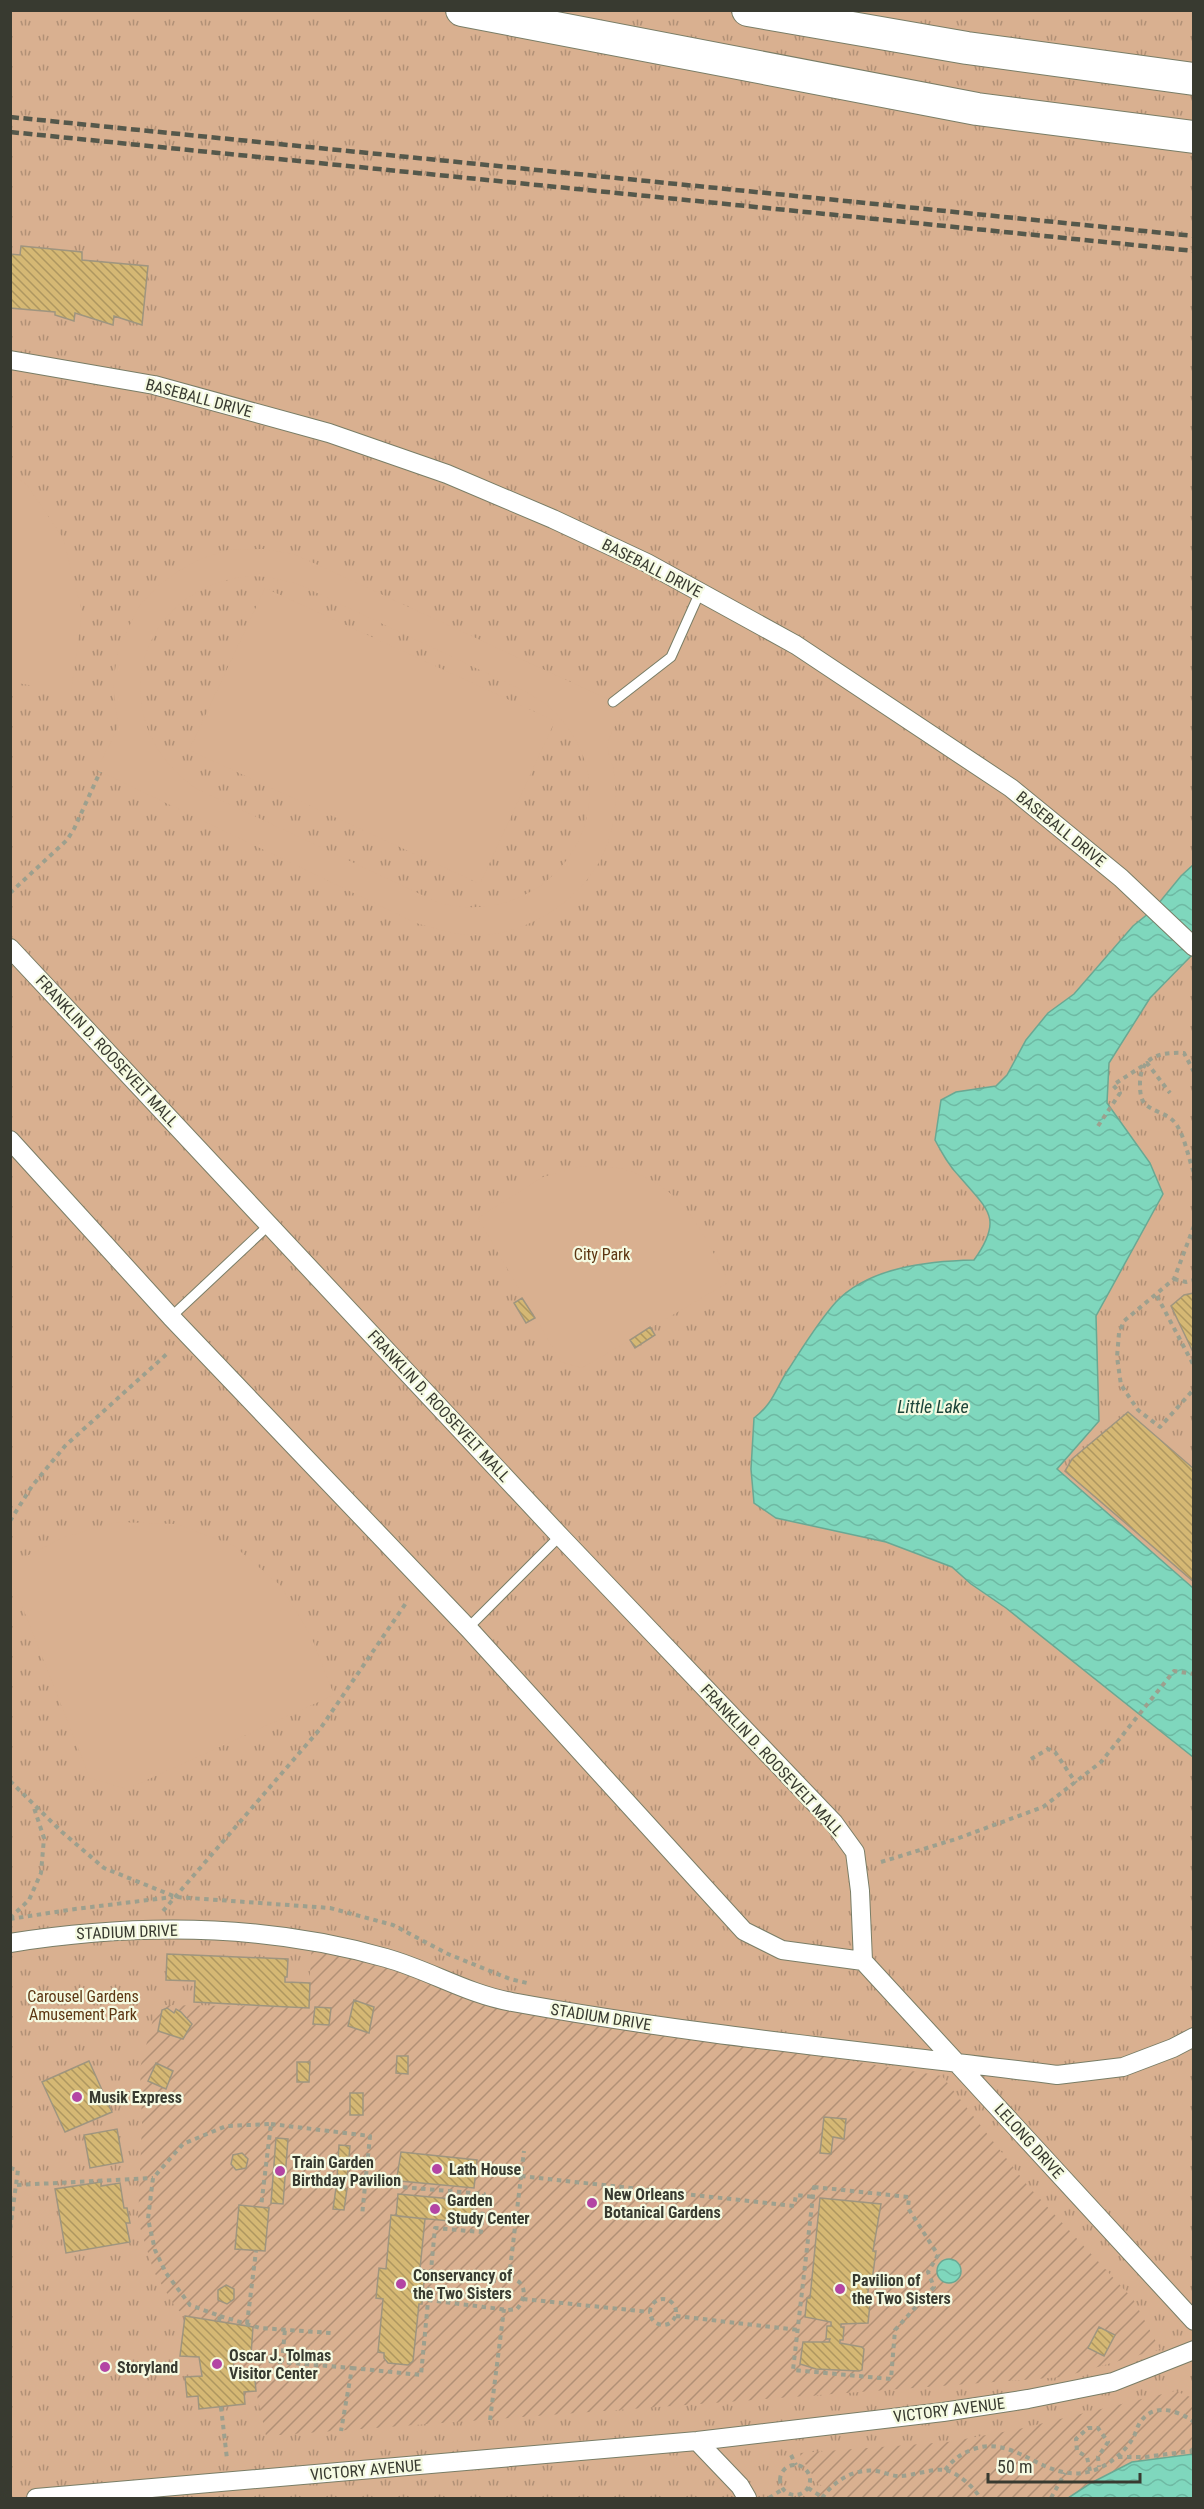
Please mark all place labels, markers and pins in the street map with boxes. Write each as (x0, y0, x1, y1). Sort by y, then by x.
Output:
place label: Musik Express (89, 2088, 182, 2107)
marker: Musik Express (70, 2090, 84, 2104)
place label: Train Garden Birthday Pavilion (292, 2153, 401, 2190)
place label: Lath House (449, 2160, 522, 2179)
marker: Lath House (430, 2162, 444, 2176)
marker: Train Garden Birthday Pavilion (273, 2164, 287, 2178)
place label: New Orleans Botanical Gardens (604, 2185, 721, 2222)
place label: Garden Study Center (447, 2191, 530, 2228)
marker: New Orleans Botanical Gardens (585, 2196, 599, 2210)
marker: Garden Study Center (428, 2202, 442, 2216)
place label: Conservancy of the Two Sisters (413, 2266, 513, 2303)
place label: Pavilion of the Two Sisters (852, 2271, 951, 2308)
marker: Conservancy of the Two Sisters (394, 2277, 408, 2291)
marker: Pavilion of the Two Sisters (833, 2282, 847, 2296)
place label: Oscar J. Tolmas Visitor Center (229, 2346, 331, 2383)
marker: Oscar J. Tolmas Visitor Center (210, 2357, 224, 2371)
place label: Storyland (117, 2358, 178, 2377)
marker: Storyland (98, 2360, 112, 2374)

